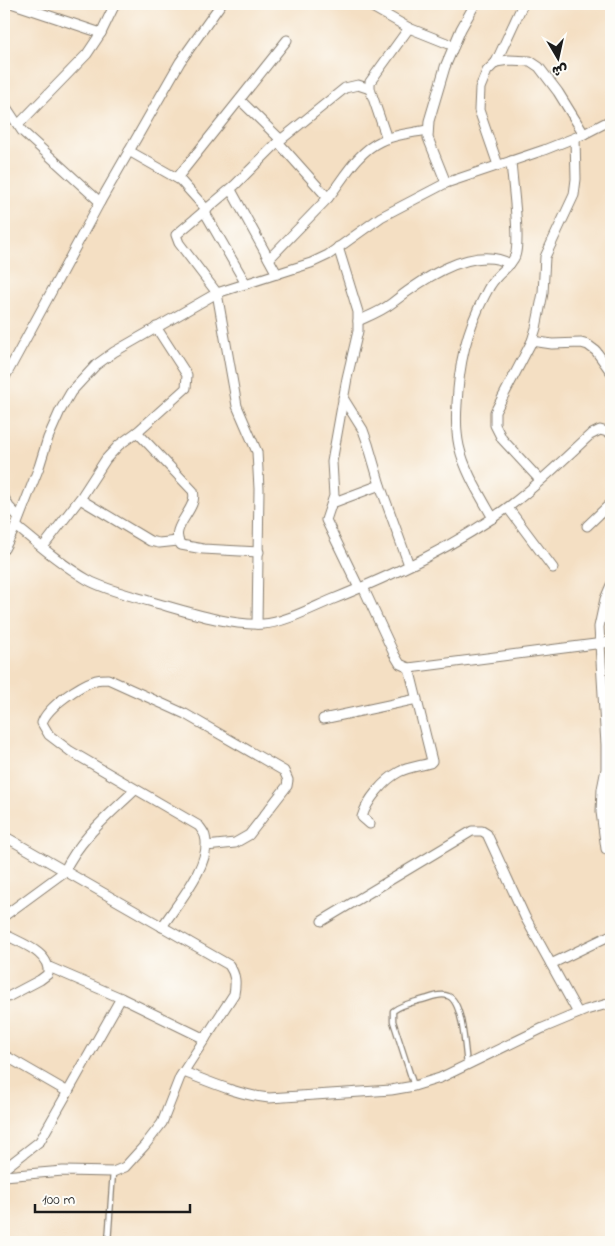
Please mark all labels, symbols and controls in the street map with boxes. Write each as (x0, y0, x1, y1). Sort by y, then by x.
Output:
north arrow (532, 32, 582, 82)
text: ش (551, 58, 569, 81)
scale bar (35, 1181, 190, 1213)
text: 100 m (42, 1189, 75, 1211)

